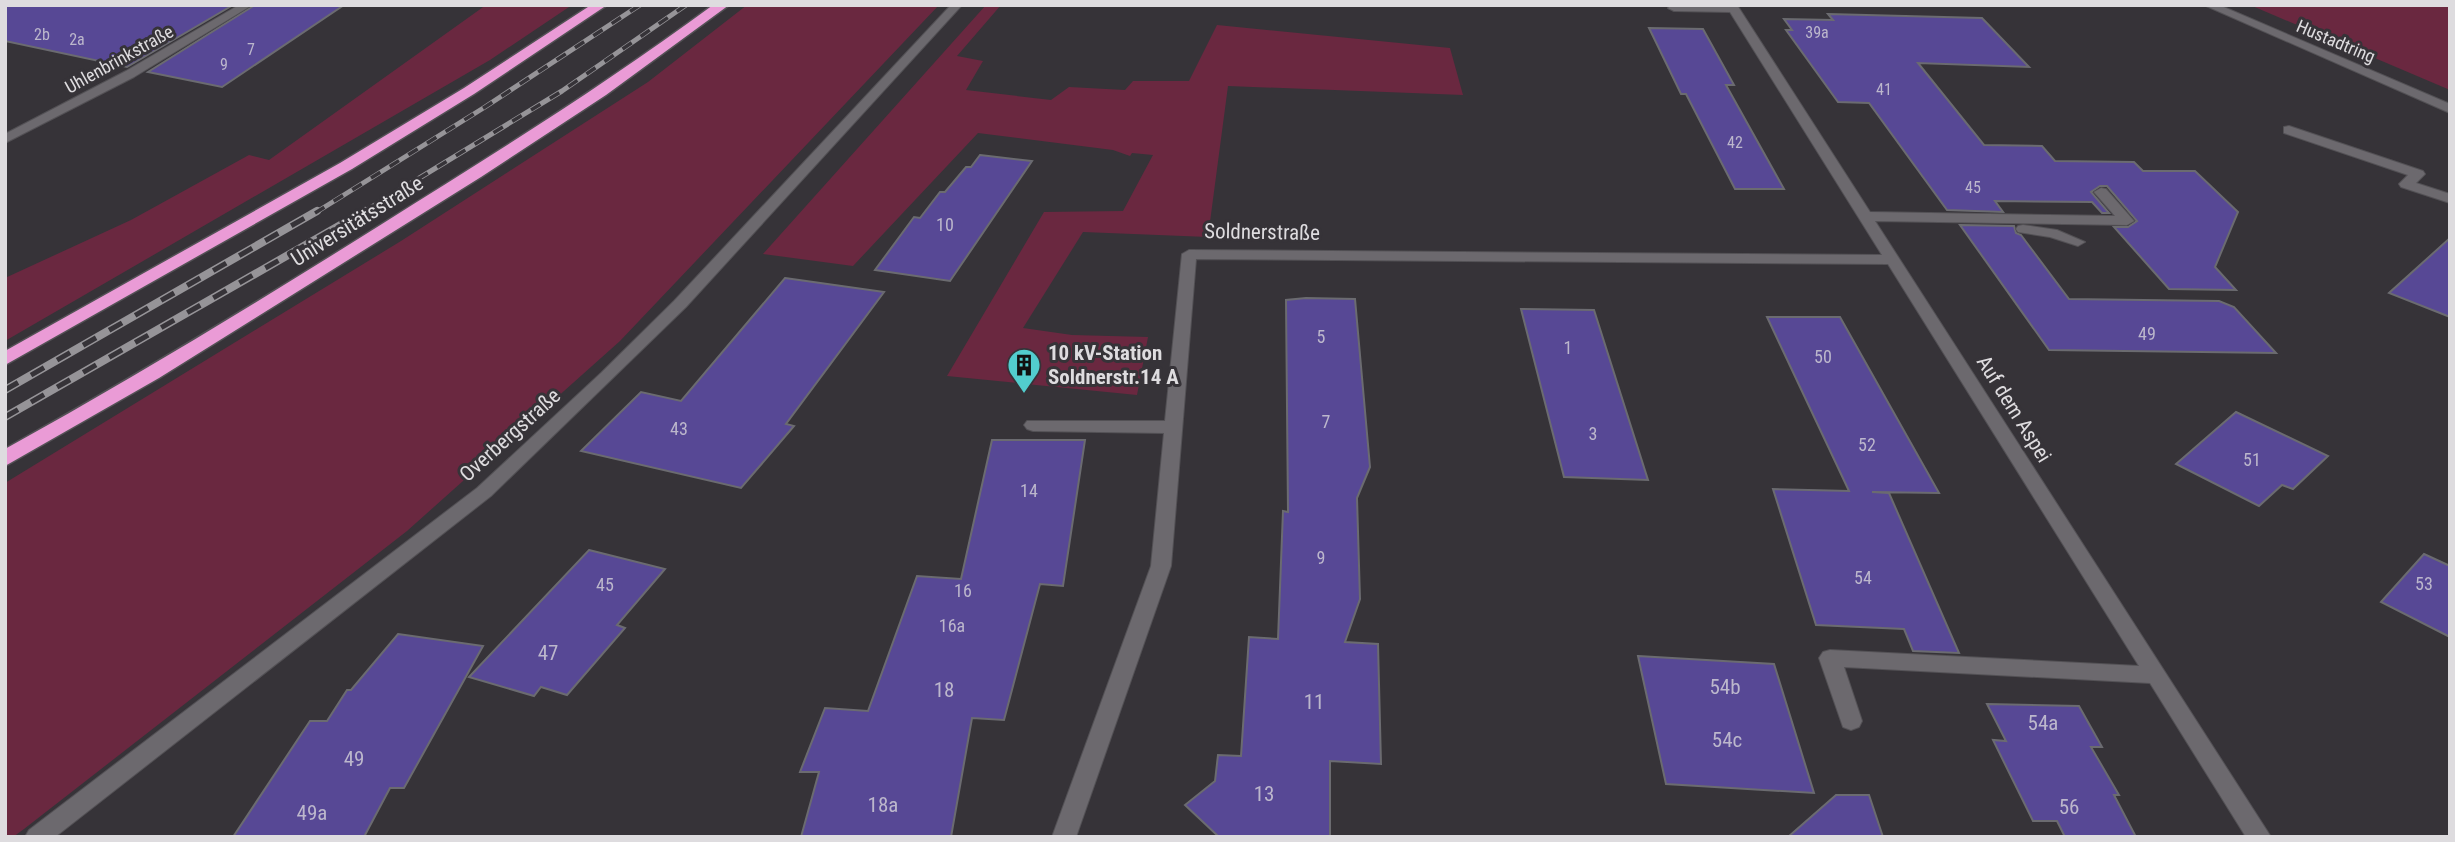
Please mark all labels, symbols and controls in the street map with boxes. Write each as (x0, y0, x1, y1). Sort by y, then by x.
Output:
street label: Hustadtring (2293, 15, 2379, 67)
street label: Uhlenbrinkstraße (61, 21, 177, 97)
house number: 39a (1805, 23, 1829, 42)
house number: 2b (34, 25, 50, 44)
house number: 2a (69, 30, 85, 49)
house number: 7 (247, 40, 255, 59)
house number: 9 (220, 55, 228, 74)
house number: 41 (1876, 80, 1892, 99)
house number: 42 (1727, 133, 1743, 152)
street label: Universitätsstraße (287, 171, 428, 271)
house number: 45 (1965, 178, 1981, 197)
house number: 10 (936, 214, 954, 235)
street label: Soldnerstraße (1204, 219, 1320, 245)
house number: 49 (2138, 323, 2156, 344)
house number: 5 (1317, 326, 1326, 347)
house number: 1 (1564, 337, 1572, 358)
place label: 10 kV-Station Soldnerstr.14 A (1048, 341, 1179, 389)
building icon: 10 kV-Station Soldnerstr.14 A (1005, 346, 1043, 395)
house number: 50 (1814, 346, 1832, 367)
street label: Auf dem Aspei (1972, 351, 2056, 467)
street label: Overbergstraße (455, 383, 565, 486)
house number: 7 (1322, 411, 1331, 432)
house number: 43 (670, 418, 688, 439)
house number: 3 (1589, 423, 1597, 444)
house number: 52 (1858, 434, 1876, 455)
house number: 51 (2243, 449, 2261, 470)
house number: 14 (1020, 480, 1038, 501)
house number: 9 (1317, 547, 1325, 568)
house number: 54 (1854, 567, 1872, 588)
house number: 53 (2415, 573, 2433, 594)
house number: 45 (596, 574, 614, 595)
house number: 16 (954, 580, 972, 601)
house number: 16a (939, 615, 965, 636)
house number: 47 (538, 641, 558, 665)
house number: 54b (1709, 675, 1741, 699)
house number: 18 (934, 678, 954, 702)
house number: 11 (1304, 690, 1324, 714)
house number: 54a (2028, 711, 2058, 735)
house number: 54c (1712, 728, 1742, 752)
house number: 49 (344, 747, 364, 771)
house number: 13 (1254, 782, 1274, 806)
house number: 18a (868, 793, 898, 817)
house number: 56 (2059, 795, 2079, 819)
house number: 49a (297, 801, 327, 825)

